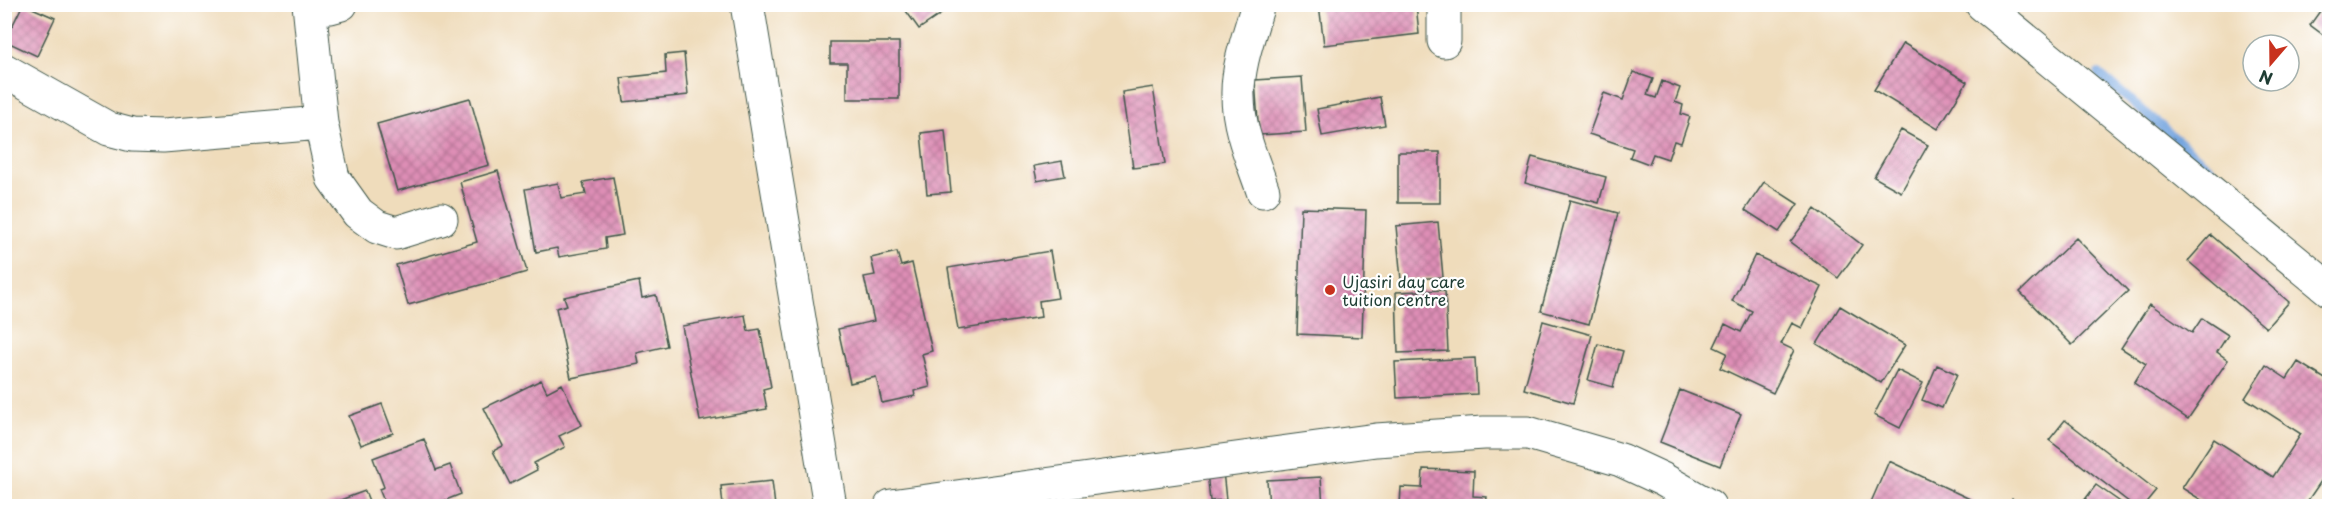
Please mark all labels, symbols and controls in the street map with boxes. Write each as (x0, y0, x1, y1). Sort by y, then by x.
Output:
north arrow (2241, 33, 2301, 93)
text: N (2255, 65, 2276, 91)
place label: Ujasiri day care tuition centre (1342, 269, 1465, 311)
marker: Ujasiri day care tuition centre (1323, 283, 1337, 297)

